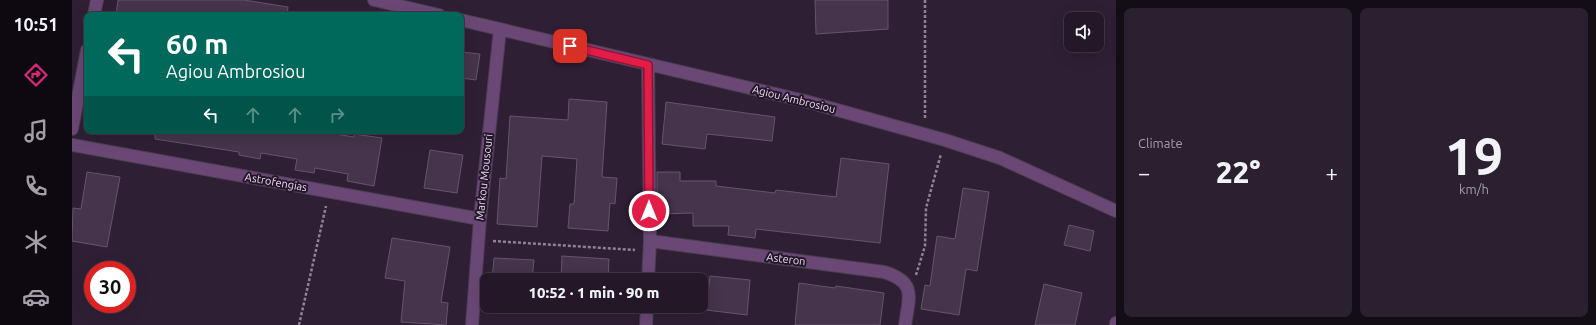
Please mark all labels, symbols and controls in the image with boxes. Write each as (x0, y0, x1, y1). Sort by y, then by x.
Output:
map controls (1064, 12, 1104, 52)
button: sound (1064, 12, 1104, 52)
text: 10:51 (13, 14, 59, 34)
icon: left (100, 28, 152, 80)
text: 60 m (166, 28, 228, 59)
pin (553, 29, 587, 63)
icon: arrive (559, 35, 581, 57)
icon: directions (22, 61, 50, 89)
text: Agiou Ambrosiou (166, 61, 305, 81)
street label: Agiou Ambrosiou (751, 83, 837, 115)
icon: left (200, 104, 222, 126)
icon: ahead (242, 104, 264, 126)
icon: ahead (284, 104, 306, 126)
icon: right (326, 104, 348, 126)
icon: music (22, 117, 50, 145)
text: 19 (1445, 127, 1503, 185)
street label: Markou Mousouri (474, 133, 494, 221)
text: Climate (1138, 136, 1183, 150)
text: 22° (1216, 155, 1260, 189)
text: − (1138, 160, 1150, 185)
text: + (1326, 160, 1338, 185)
street label: Astrofengias (244, 171, 308, 193)
icon: phone (22, 172, 50, 200)
text: km/h (1459, 182, 1489, 196)
position arrow (628, 190, 670, 232)
icon: climate (22, 228, 50, 256)
street label: Asteron (766, 251, 806, 267)
speed limit sign: 30 (84, 261, 136, 313)
icon: car (22, 283, 50, 311)
text: 10:52 · 1 min · 90 m (529, 284, 659, 301)

